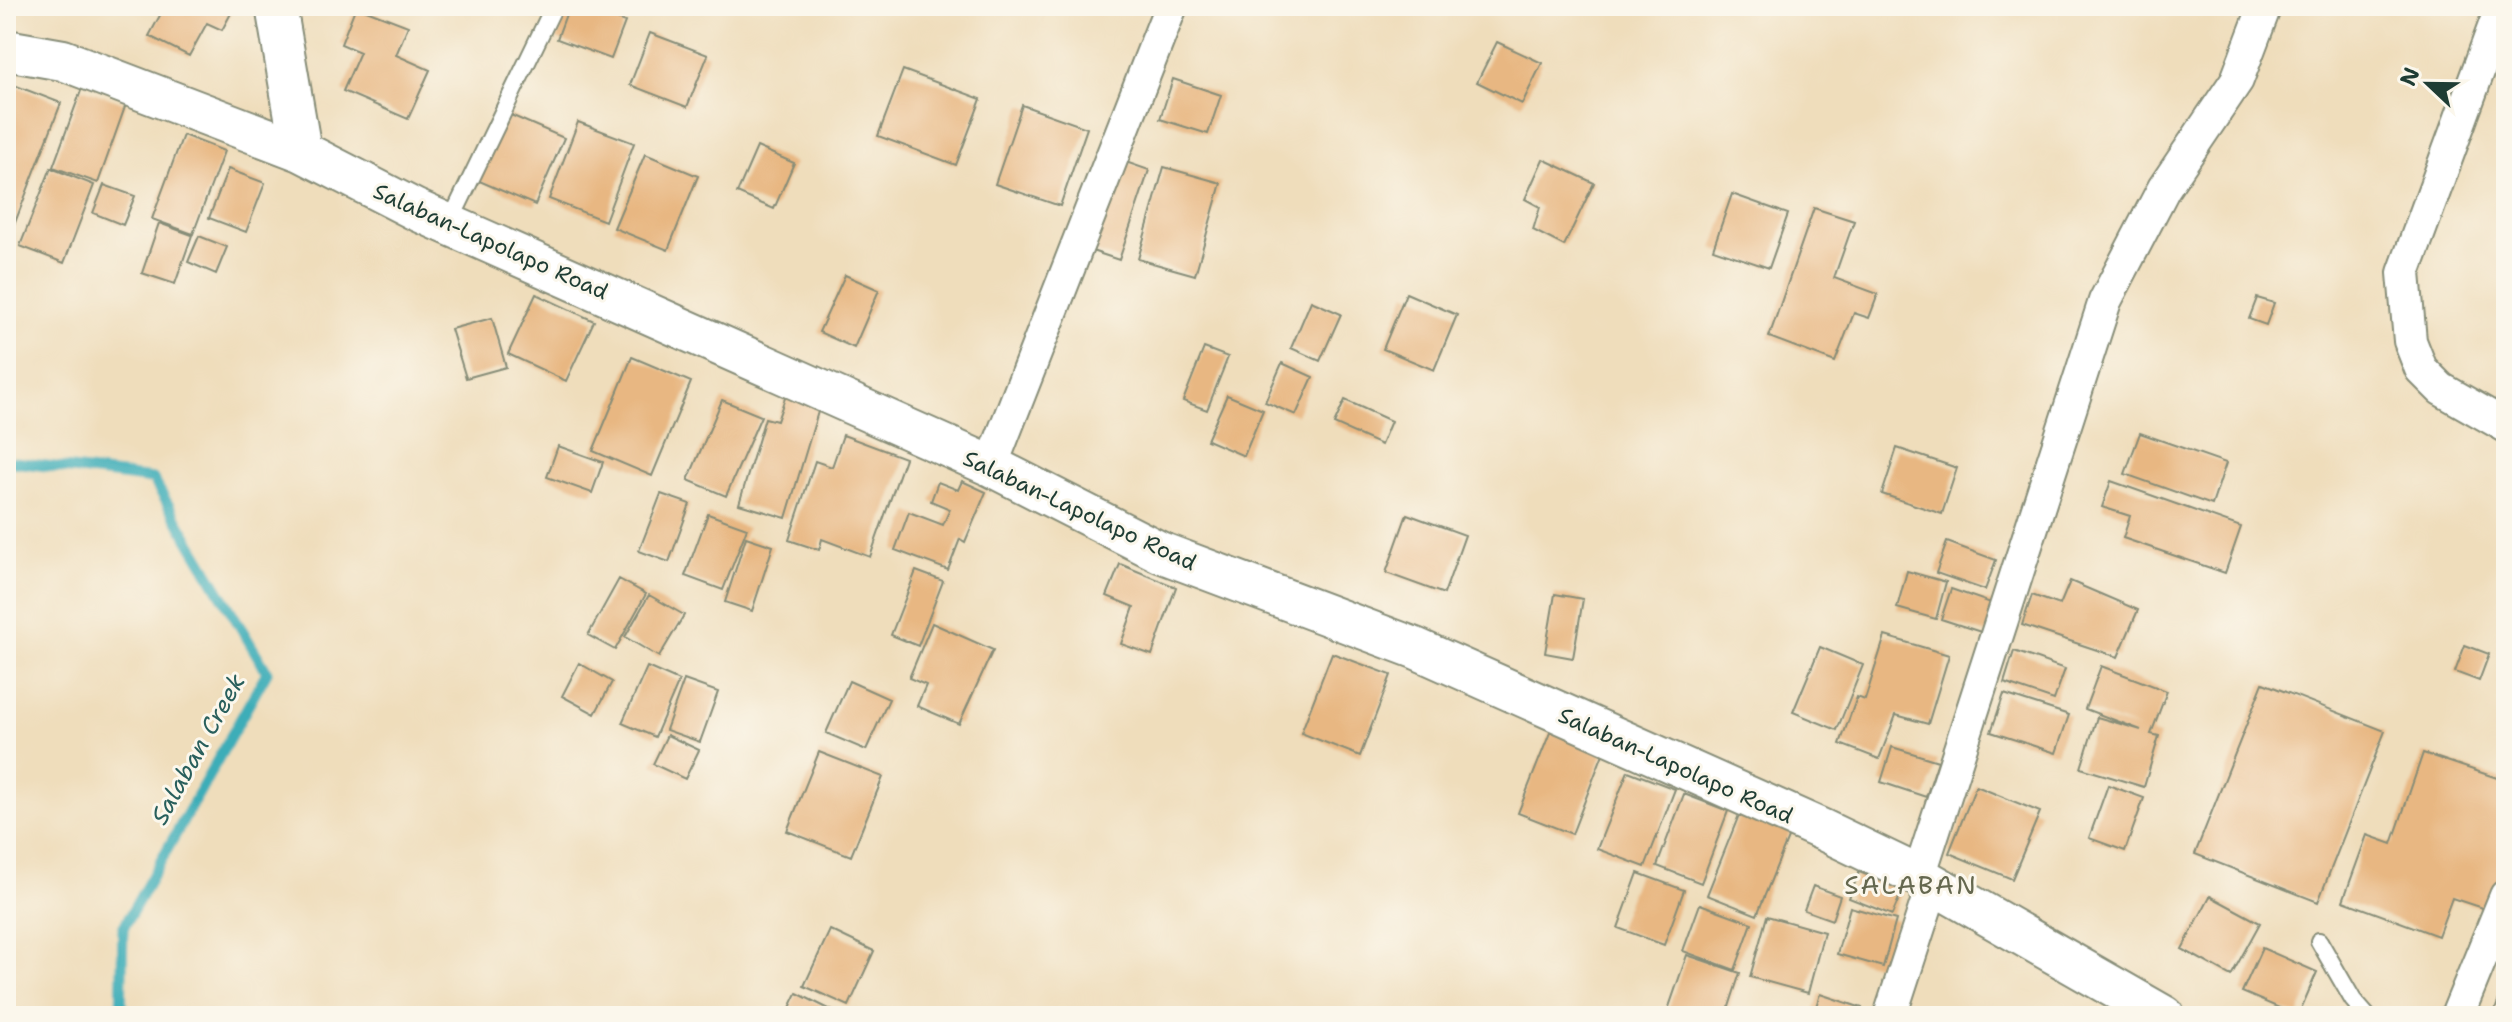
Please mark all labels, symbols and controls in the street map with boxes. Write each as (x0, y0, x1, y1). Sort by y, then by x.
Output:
north arrow (2388, 44, 2468, 124)
text: N (2393, 63, 2427, 90)
street label: Salaban-Lapolapo Road (369, 177, 613, 306)
street label: Salaban-Lapolapo Road (958, 444, 1201, 577)
water label: Salaban Creek (143, 668, 253, 830)
street label: Salaban-Lapolapo Road (1554, 701, 1798, 830)
district label: SALABAN (1844, 867, 1978, 902)

